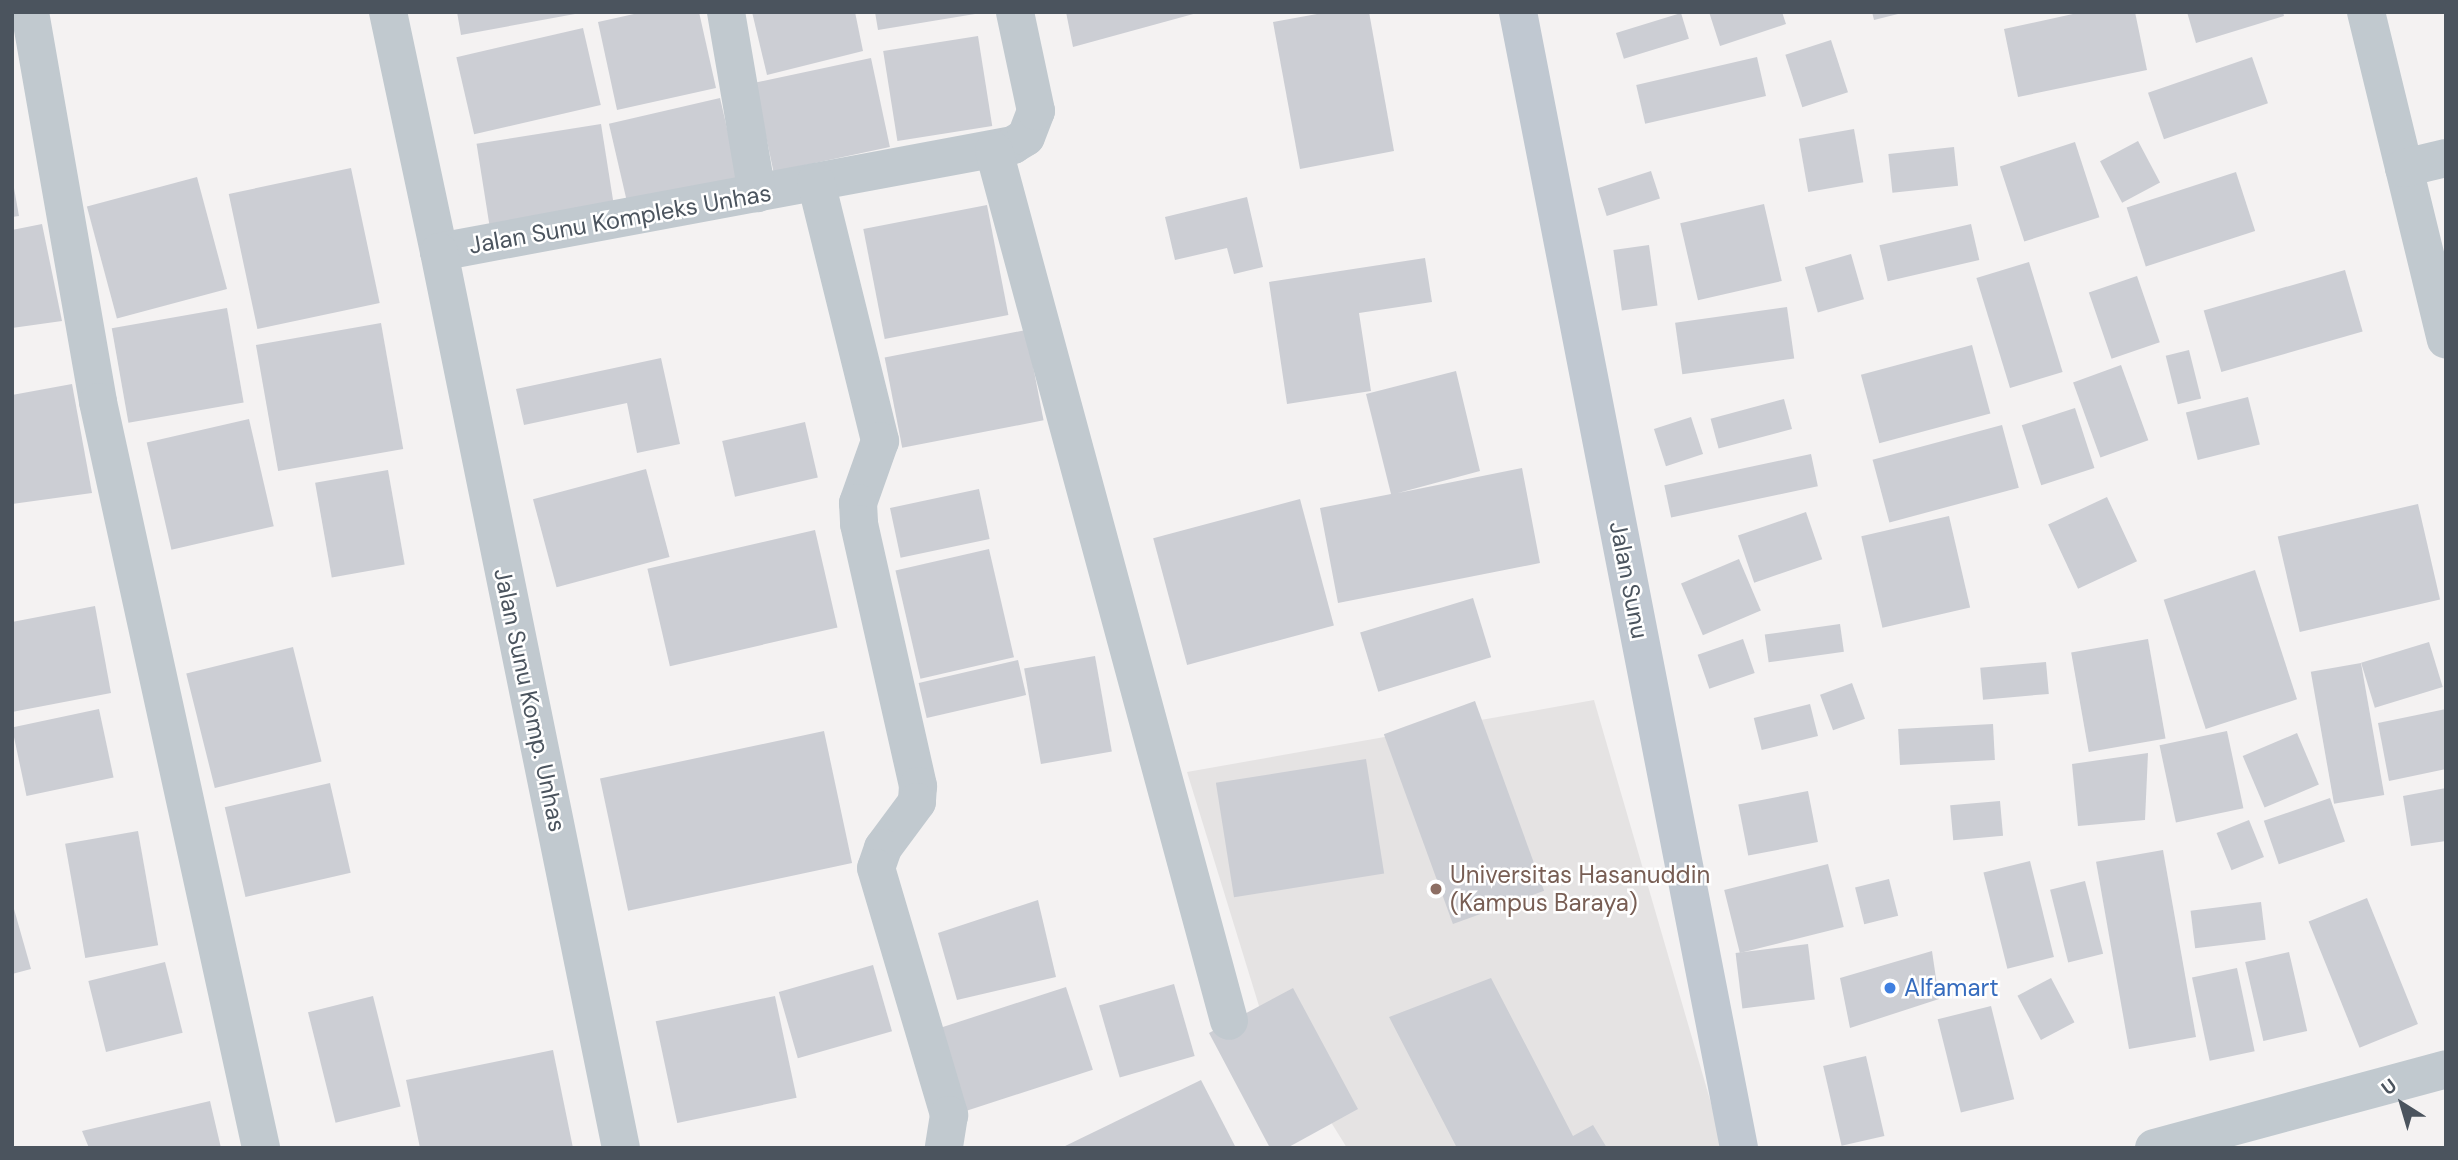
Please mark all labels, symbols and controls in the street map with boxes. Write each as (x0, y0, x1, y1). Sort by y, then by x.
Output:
street label: Jalan Sunu Kompleks Unhas (467, 178, 773, 260)
street label: Jalan Sunu (1604, 519, 1654, 641)
street label: Jalan Sunu Komp. Unhas (488, 566, 572, 834)
place label: Universitas Hasanuddin (Kampus Baraya) (1450, 861, 1710, 917)
marker: Universitas Hasanuddin (Kampus Baraya) (1428, 881, 1444, 897)
place label: Alfamart (1904, 974, 1999, 1002)
marker: Alfamart (1882, 980, 1898, 996)
north arrow (2367, 1069, 2437, 1139)
text: U (2376, 1073, 2402, 1101)

